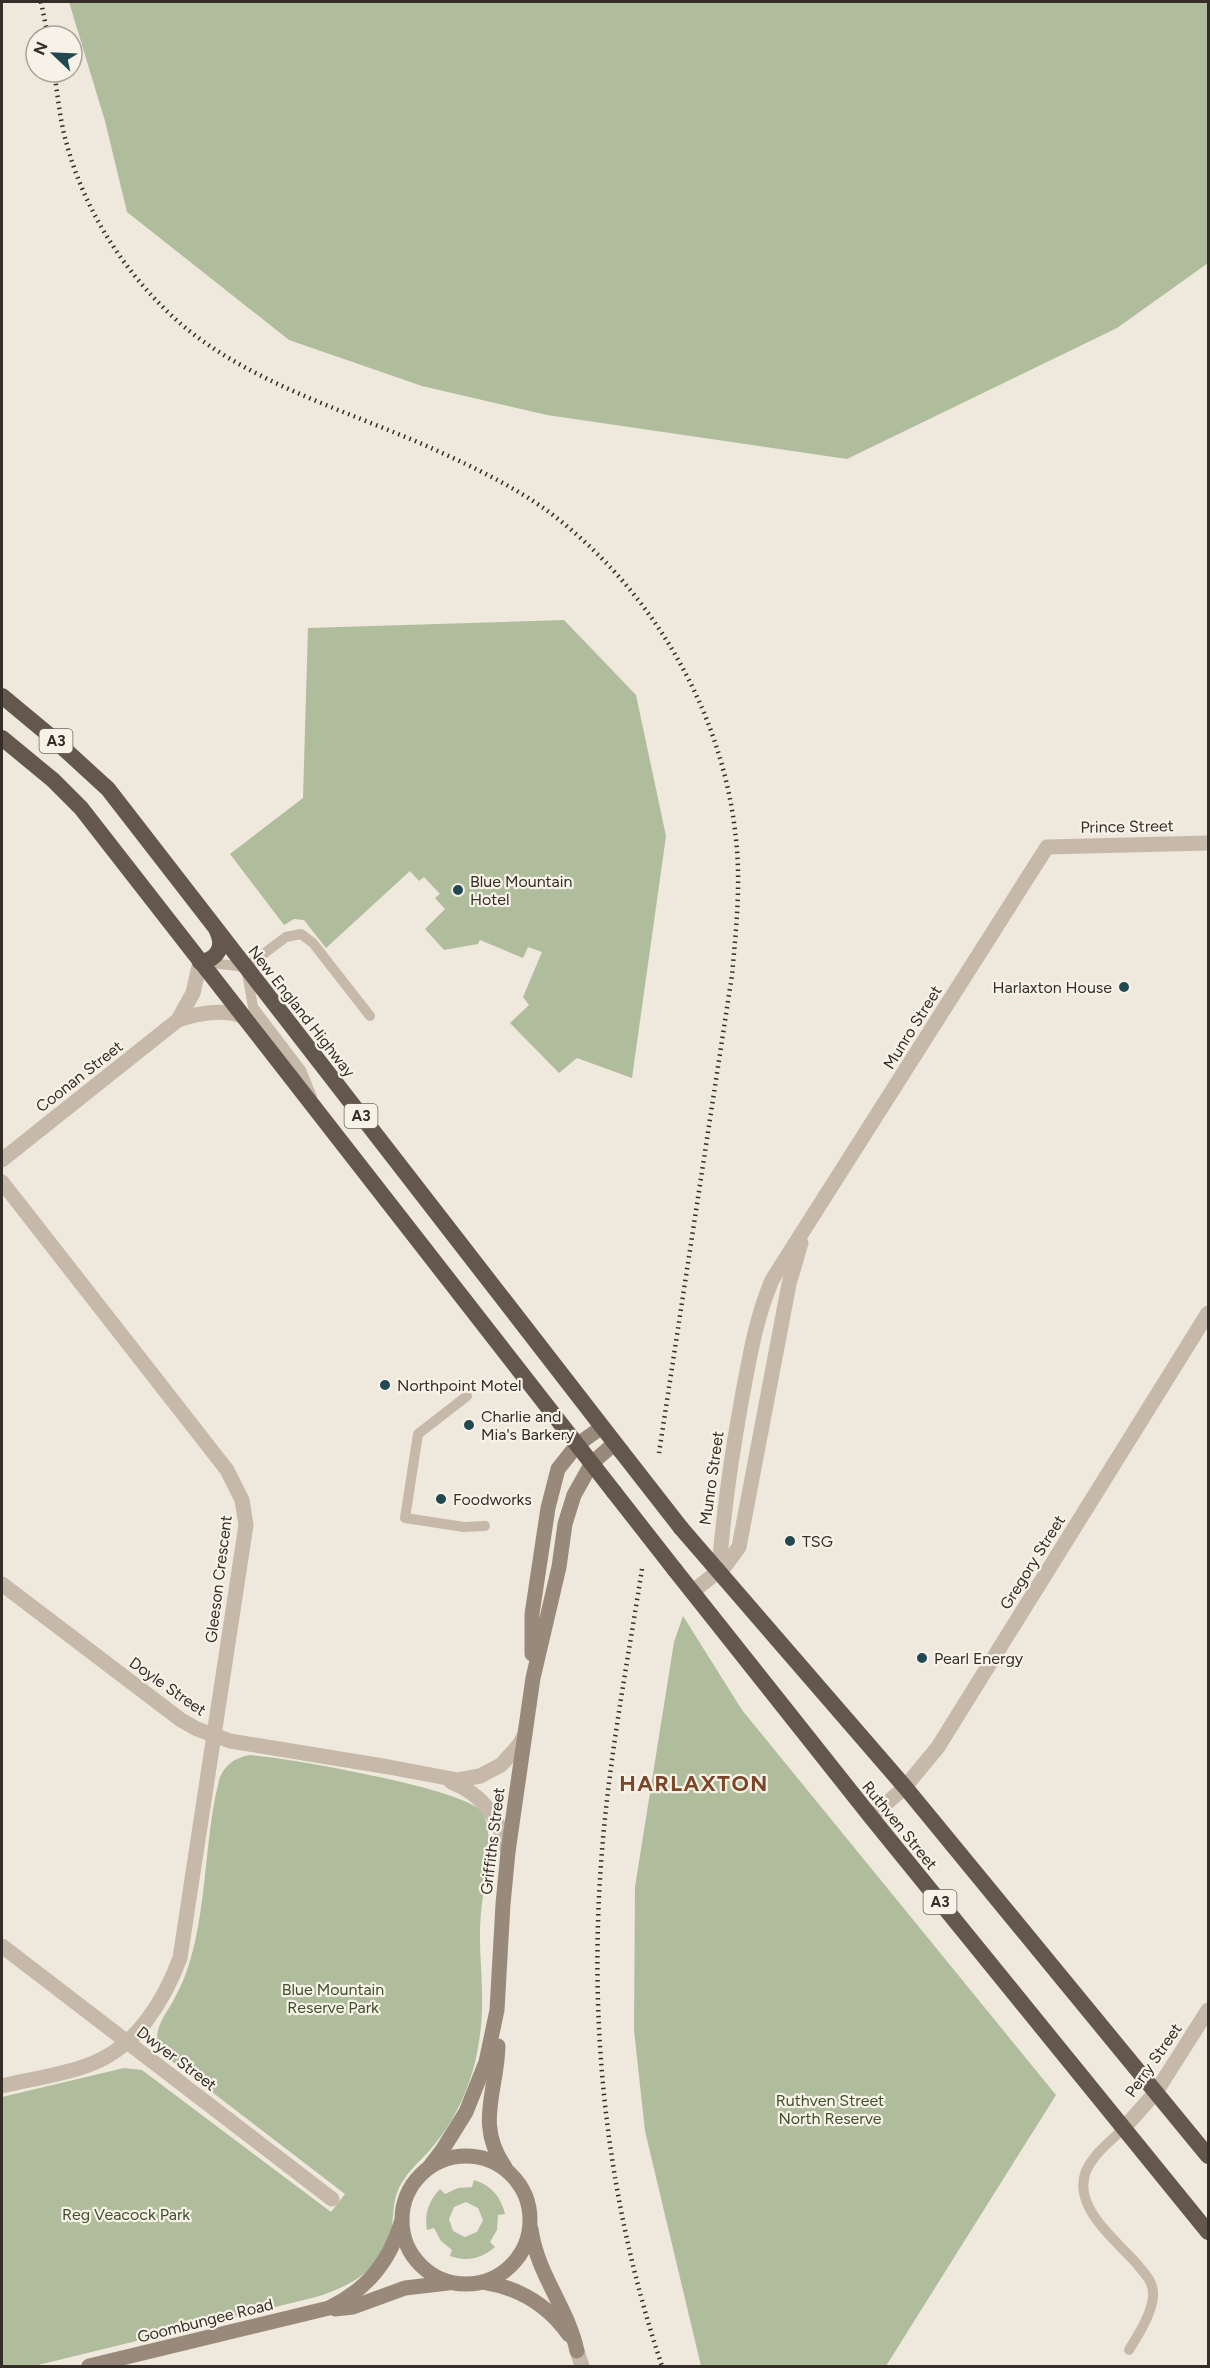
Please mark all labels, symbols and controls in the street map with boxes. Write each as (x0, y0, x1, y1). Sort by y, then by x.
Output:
north arrow (24, 24, 84, 84)
text: N (29, 39, 52, 58)
road number: A3 (40, 729, 72, 753)
street label: Prince Street (1080, 816, 1174, 837)
place label: Blue Mountain Hotel (470, 872, 572, 909)
marker: Blue Mountain Hotel (451, 883, 465, 897)
street label: New England Highway (244, 942, 359, 1081)
place label: Harlaxton House (993, 978, 1112, 997)
marker: Harlaxton House (1117, 980, 1131, 994)
street label: Munro Street (879, 982, 946, 1073)
street label: Coonan Street (32, 1037, 126, 1116)
road number: A3 (344, 1104, 378, 1128)
place label: Northpoint Motel (397, 1376, 522, 1395)
marker: Northpoint Motel (378, 1378, 392, 1392)
place label: Charlie and Mia's Barkery (481, 1407, 575, 1444)
marker: Charlie and Mia's Barkery (462, 1418, 476, 1432)
street label: Munro Street (695, 1430, 728, 1526)
place label: Foodworks (453, 1490, 532, 1509)
marker: Foodworks (434, 1492, 448, 1506)
street label: Gregory Street (996, 1512, 1069, 1613)
street label: Gleeson Crescent (201, 1514, 236, 1644)
place label: TSG (802, 1532, 833, 1551)
marker: TSG (783, 1534, 797, 1548)
place label: Pearl Energy (934, 1649, 1024, 1668)
marker: Pearl Energy (915, 1651, 929, 1665)
street label: Doyle Street (126, 1653, 210, 1720)
district label: HARLAXTON (619, 1770, 769, 1797)
street label: Ruthven Street (858, 1777, 941, 1873)
street label: Griffiths Street (476, 1786, 509, 1896)
road number: A3 (924, 1890, 956, 1914)
park label: Blue Mountain Reserve Park (282, 1980, 384, 2017)
street label: Perry Street (1121, 2020, 1186, 2101)
street label: Dwyer Street (133, 2022, 220, 2094)
park label: Ruthven Street North Reserve (776, 2091, 884, 2128)
park label: Reg Veacock Park (62, 2205, 190, 2224)
street label: Goombungee Road (135, 2294, 275, 2347)

